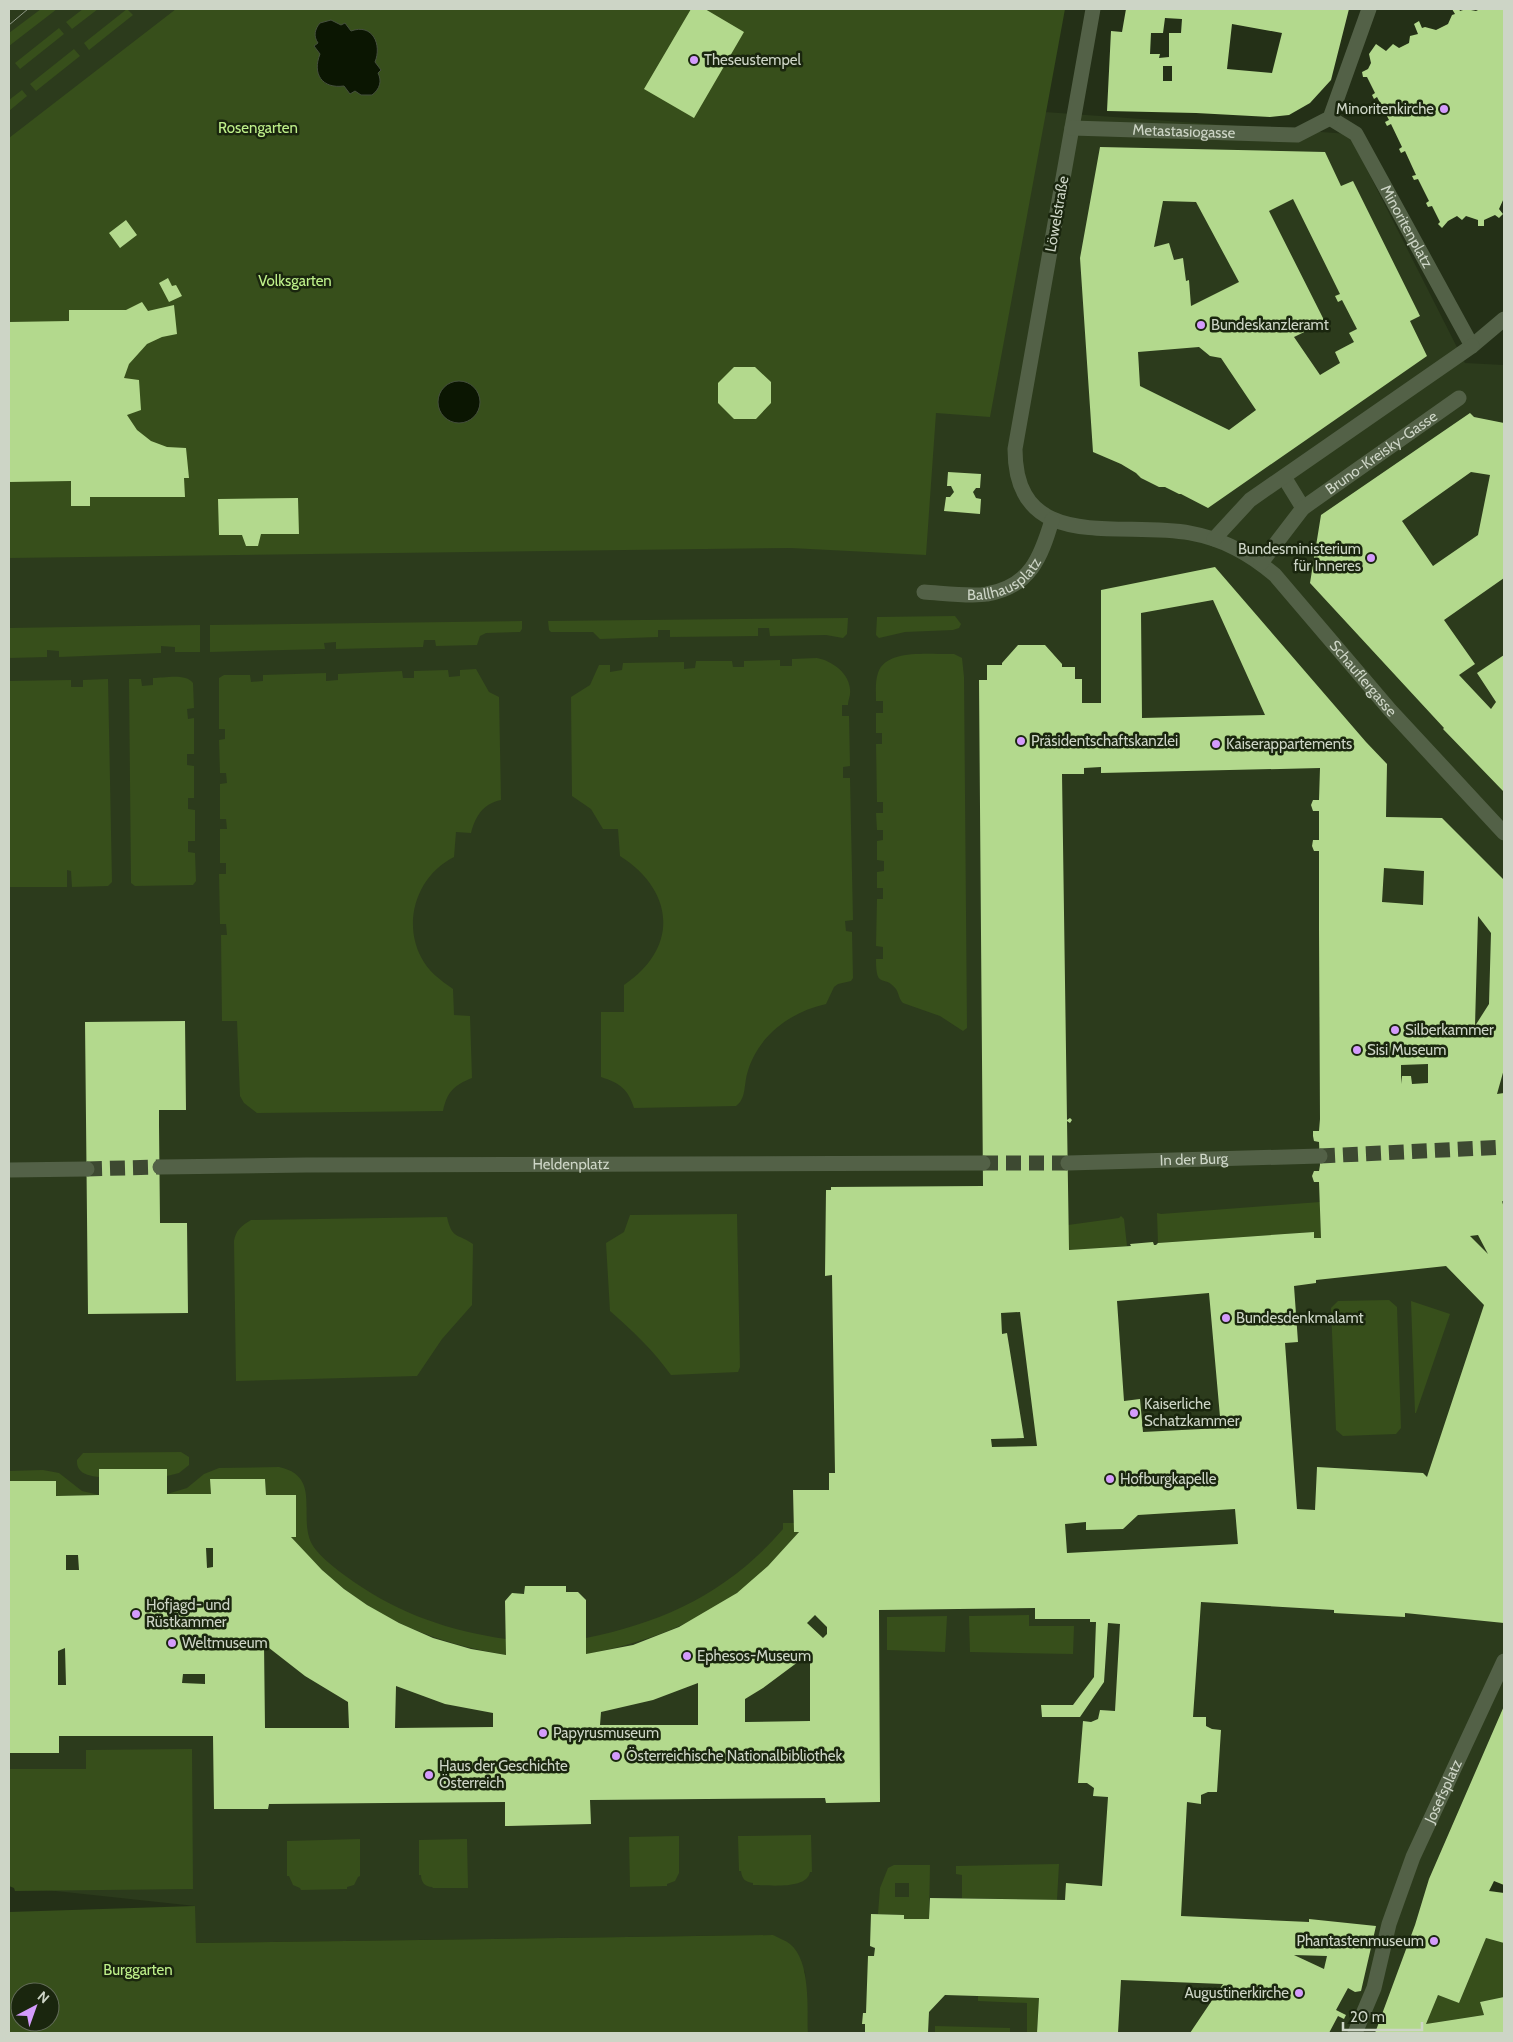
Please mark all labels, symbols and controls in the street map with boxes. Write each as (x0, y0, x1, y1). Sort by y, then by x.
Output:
place label: Theseustempel (704, 51, 802, 69)
marker: Theseustempel (688, 54, 700, 66)
place label: Minoritenkirche (1336, 100, 1434, 118)
marker: Minoritenkirche (1438, 103, 1450, 115)
park label: Rosengarten (218, 119, 298, 137)
street label: Metastasiogasse (1132, 121, 1236, 142)
street label: Löwelstraße (1041, 174, 1073, 253)
street label: Minoritenplatz (1377, 182, 1437, 271)
park label: Volksgarten (258, 272, 332, 290)
place label: Bundeskanzleramt (1211, 316, 1329, 334)
marker: Bundeskanzleramt (1195, 319, 1207, 331)
street label: Bruno-Kreisky-Gasse (1322, 407, 1441, 498)
place label: Bundesministerium für Inneres (1238, 540, 1361, 575)
marker: Bundesministerium für Inneres (1365, 552, 1377, 564)
street label: Ballhausplatz (967, 554, 1045, 604)
street label: Schauflergasse (1326, 637, 1401, 720)
place label: Präsidentschaftskanzlei (1031, 732, 1178, 750)
marker: Präsidentschaftskanzlei (1015, 735, 1027, 747)
place label: Kaiserappartements (1226, 735, 1352, 753)
marker: Kaiserappartements (1210, 738, 1222, 750)
place label: Silberkammer (1405, 1021, 1494, 1039)
marker: Silberkammer (1389, 1024, 1401, 1036)
place label: Sisi Museum (1367, 1041, 1446, 1059)
marker: Sisi Museum (1351, 1044, 1363, 1056)
street label: In der Burg (1159, 1150, 1229, 1169)
street label: Heldenplatz (532, 1155, 610, 1173)
place label: Bundesdenkmalamt (1236, 1309, 1364, 1327)
marker: Bundesdenkmalamt (1220, 1312, 1232, 1324)
place label: Kaiserliche Schatzkammer (1144, 1395, 1240, 1430)
marker: Kaiserliche Schatzkammer (1128, 1407, 1140, 1419)
place label: Hofburgkapelle (1120, 1470, 1217, 1488)
marker: Hofburgkapelle (1104, 1473, 1116, 1485)
place label: Hofjagd- und Rüstkammer (146, 1596, 230, 1631)
marker: Hofjagd- und Rüstkammer (130, 1608, 142, 1620)
place label: Weltmuseum (182, 1634, 268, 1652)
marker: Weltmuseum (166, 1637, 178, 1649)
place label: Ephesos-Museum (697, 1647, 811, 1665)
marker: Ephesos-Museum (681, 1650, 693, 1662)
place label: Papyrusmuseum (553, 1724, 659, 1742)
marker: Papyrusmuseum (537, 1727, 549, 1739)
place label: Österreichische Nationalbibliothek (626, 1747, 842, 1765)
marker: Österreichische Nationalbibliothek (610, 1750, 622, 1762)
place label: Haus der Geschichte Österreich (439, 1757, 568, 1792)
street label: Josefsplatz (1421, 1757, 1466, 1827)
marker: Haus der Geschichte Österreich (423, 1769, 435, 1781)
place label: Phantastenmuseum (1296, 1932, 1424, 1950)
marker: Phantastenmuseum (1428, 1935, 1440, 1947)
park label: Burggarten (103, 1961, 173, 1979)
north arrow (10, 1982, 60, 2032)
place label: Augustinerkirche (1184, 1984, 1289, 2002)
text: N (34, 1987, 53, 2007)
marker: Augustinerkirche (1293, 1987, 1305, 1999)
scale bar (1343, 2000, 1422, 2032)
text: 20 m (1350, 2008, 1385, 2026)

